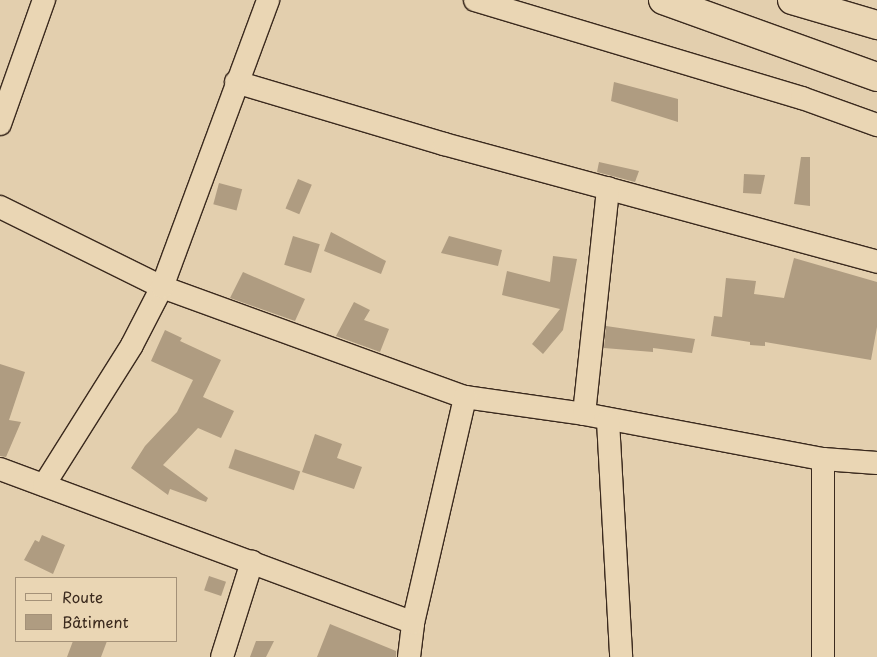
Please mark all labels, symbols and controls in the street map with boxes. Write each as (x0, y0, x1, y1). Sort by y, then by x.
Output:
legend (15, 577, 178, 642)
text: Route (62, 585, 103, 608)
text: Bâtiment (62, 610, 129, 633)

